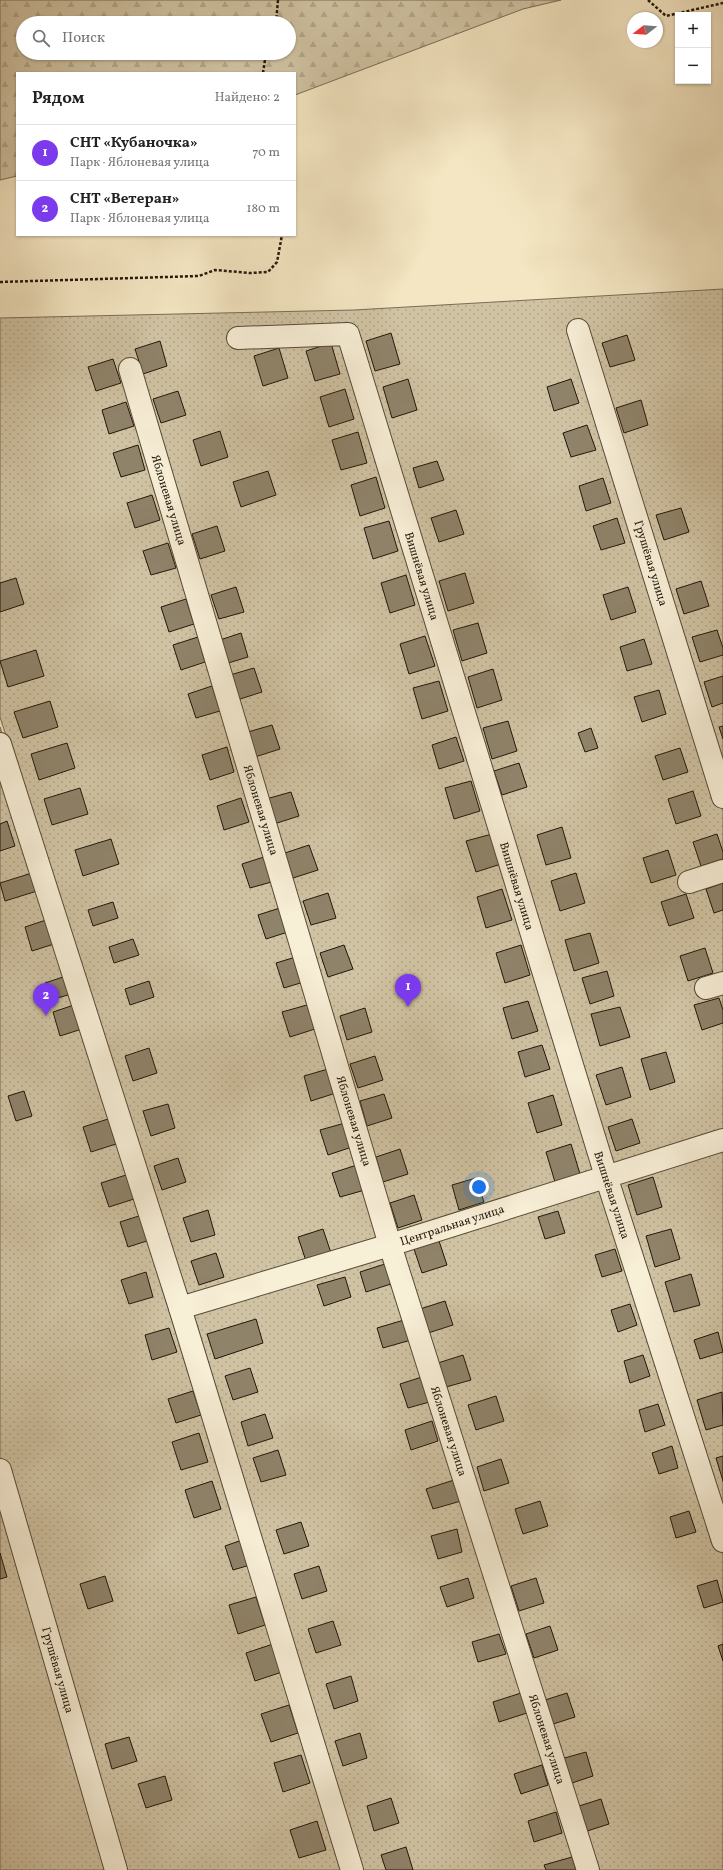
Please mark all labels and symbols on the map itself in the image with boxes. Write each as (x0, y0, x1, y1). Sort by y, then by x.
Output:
north arrow (627, 12, 663, 48)
street label: Яблоневая улица (147, 453, 189, 547)
street label: Грушёвая улица (629, 518, 671, 608)
street label: Вишнёвая улица (400, 530, 442, 622)
street label: Яблоневая улица (239, 763, 281, 857)
street label: Вишнёвая улица (495, 840, 537, 932)
pin: 1 (395, 974, 421, 1007)
pin: 2 (33, 983, 59, 1016)
street label: Яблоневая улица (332, 1074, 374, 1168)
street label: Вишнёвая улица (589, 1149, 633, 1241)
your location (469, 1177, 489, 1197)
street label: Центральная улица (398, 1202, 506, 1250)
street label: Яблоневая улица (426, 1384, 470, 1478)
street label: Грушёвая улица (37, 1625, 77, 1715)
street label: Яблоневая улица (524, 1692, 568, 1786)

